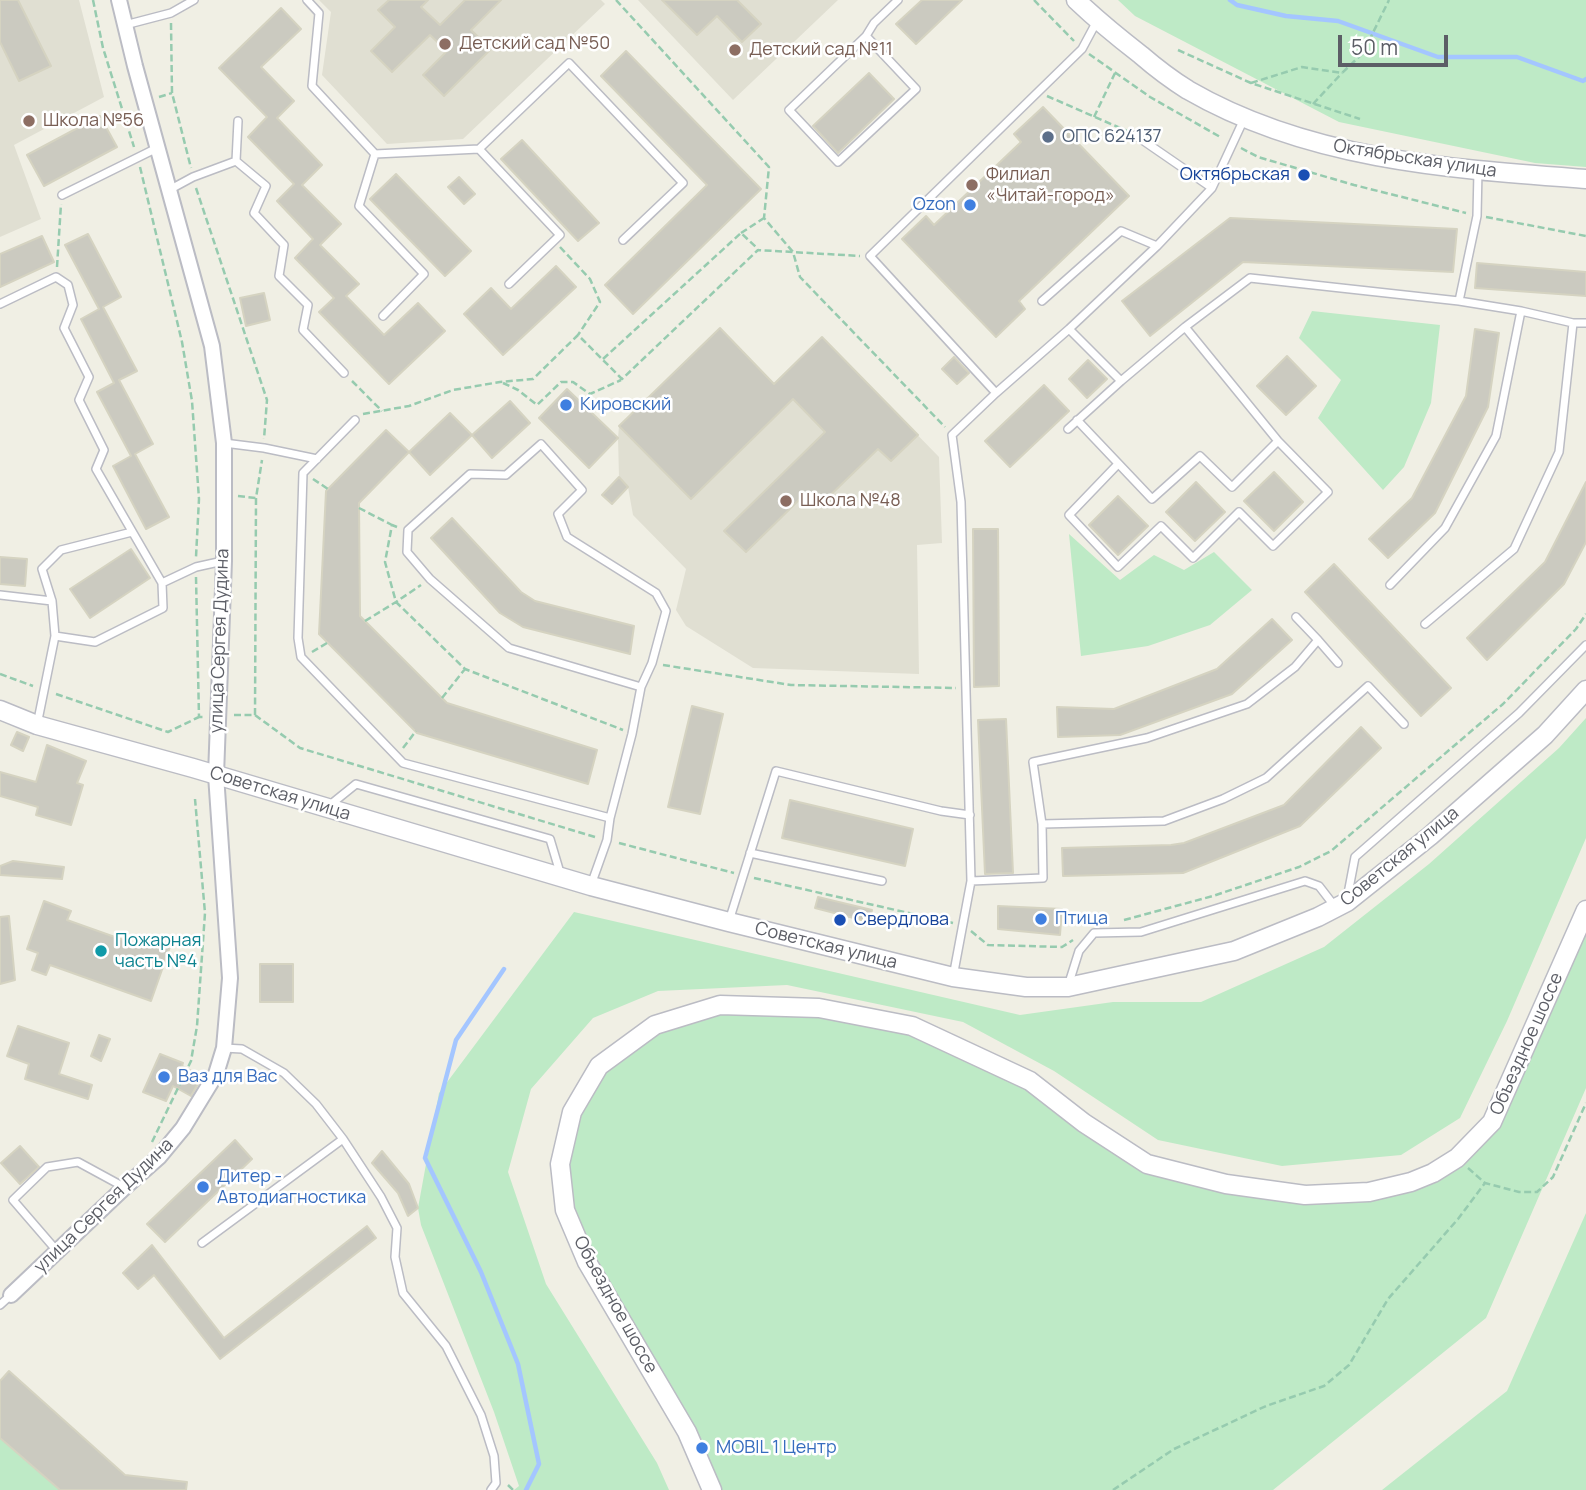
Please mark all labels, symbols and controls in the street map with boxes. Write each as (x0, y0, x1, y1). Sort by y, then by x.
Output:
scale bar (1341, 21, 1451, 65)
place label: Детский сад №50 (459, 33, 610, 55)
text: 50 m (1351, 33, 1398, 61)
marker: Детский сад №50 (437, 36, 453, 52)
place label: Детский сад №11 (749, 39, 893, 61)
marker: Детский сад №11 (727, 42, 743, 58)
place label: Школа №56 (43, 110, 144, 132)
marker: Школа №56 (21, 113, 37, 129)
place label: ОПС 624137 (1062, 126, 1162, 148)
marker: ОПС 624137 (1040, 129, 1056, 145)
street label: Октябрьская улица (1332, 135, 1498, 183)
place label: Филиал «Читай-город» (986, 164, 1115, 206)
place label: Октябрьская (1180, 164, 1290, 186)
marker: Октябрьская (1296, 167, 1312, 183)
marker: Филиал «Читай-город» (964, 177, 980, 193)
place label: Ozon (913, 194, 956, 216)
marker: Ozon (962, 197, 978, 213)
place label: Кировский (580, 394, 671, 416)
marker: Кировский (558, 397, 574, 413)
place label: Школа №48 (800, 490, 901, 512)
marker: Школа №48 (778, 493, 794, 509)
street label: улица Сергея Дудина (206, 548, 234, 734)
street label: Советская улица (207, 762, 353, 826)
street label: Советская улица (1337, 803, 1463, 911)
place label: Птица (1055, 908, 1108, 930)
place label: Свердлова (854, 909, 949, 931)
marker: Птица (1033, 911, 1049, 927)
marker: Свердлова (832, 912, 848, 928)
street label: Советская улица (753, 918, 899, 974)
place label: Пожарная часть №4 (115, 930, 201, 972)
marker: Пожарная часть №4 (93, 943, 109, 959)
street label: Объездное шоссе (1486, 969, 1568, 1119)
place label: Ваз для Вас (178, 1066, 277, 1088)
marker: Ваз для Вас (156, 1069, 172, 1085)
street label: улица Сергея Дудина (30, 1134, 178, 1278)
place label: Дитер - Автодиагностика (217, 1166, 366, 1208)
marker: Дитер - Автодиагностика (195, 1179, 211, 1195)
street label: Объездное шоссе (568, 1233, 662, 1377)
place label: MOBIL 1 Центр (716, 1437, 837, 1459)
marker: MOBIL 1 Центр (694, 1440, 710, 1456)

